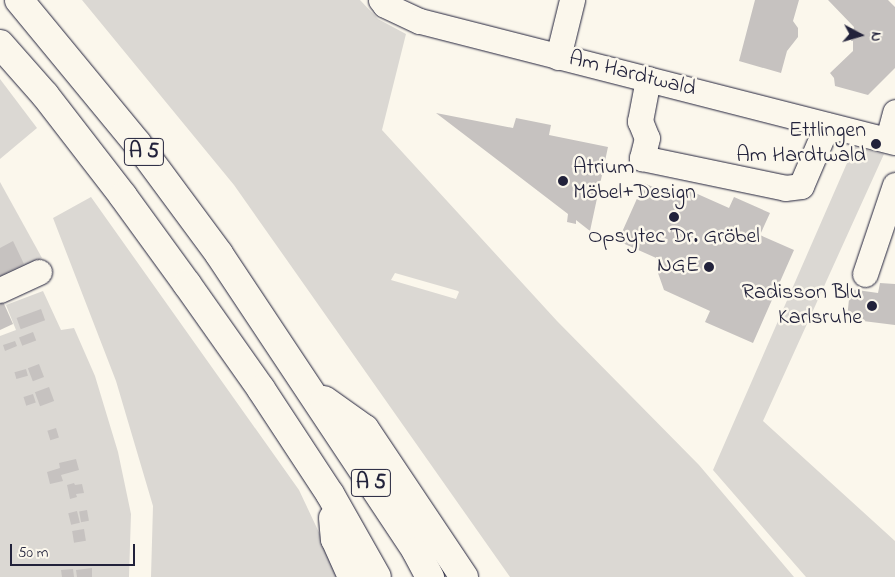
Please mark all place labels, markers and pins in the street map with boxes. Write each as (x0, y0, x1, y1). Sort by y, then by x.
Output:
place label: Ettlingen Am Hardtwald (736, 118, 866, 170)
marker: Ettlingen Am Hardtwald (870, 138, 882, 150)
place label: Atrium Möbel+Design (573, 155, 696, 206)
marker: Atrium Möbel+Design (557, 175, 569, 187)
marker: Opsytec Dr. Gröbel (668, 211, 680, 223)
place label: Opsytec Dr. Gröbel (588, 225, 760, 251)
place label: NGE (657, 254, 699, 280)
marker: NGE (703, 261, 715, 273)
place label: Radisson Blu Karlsruhe (742, 280, 862, 332)
marker: Radisson Blu Karlsruhe (866, 300, 878, 312)

